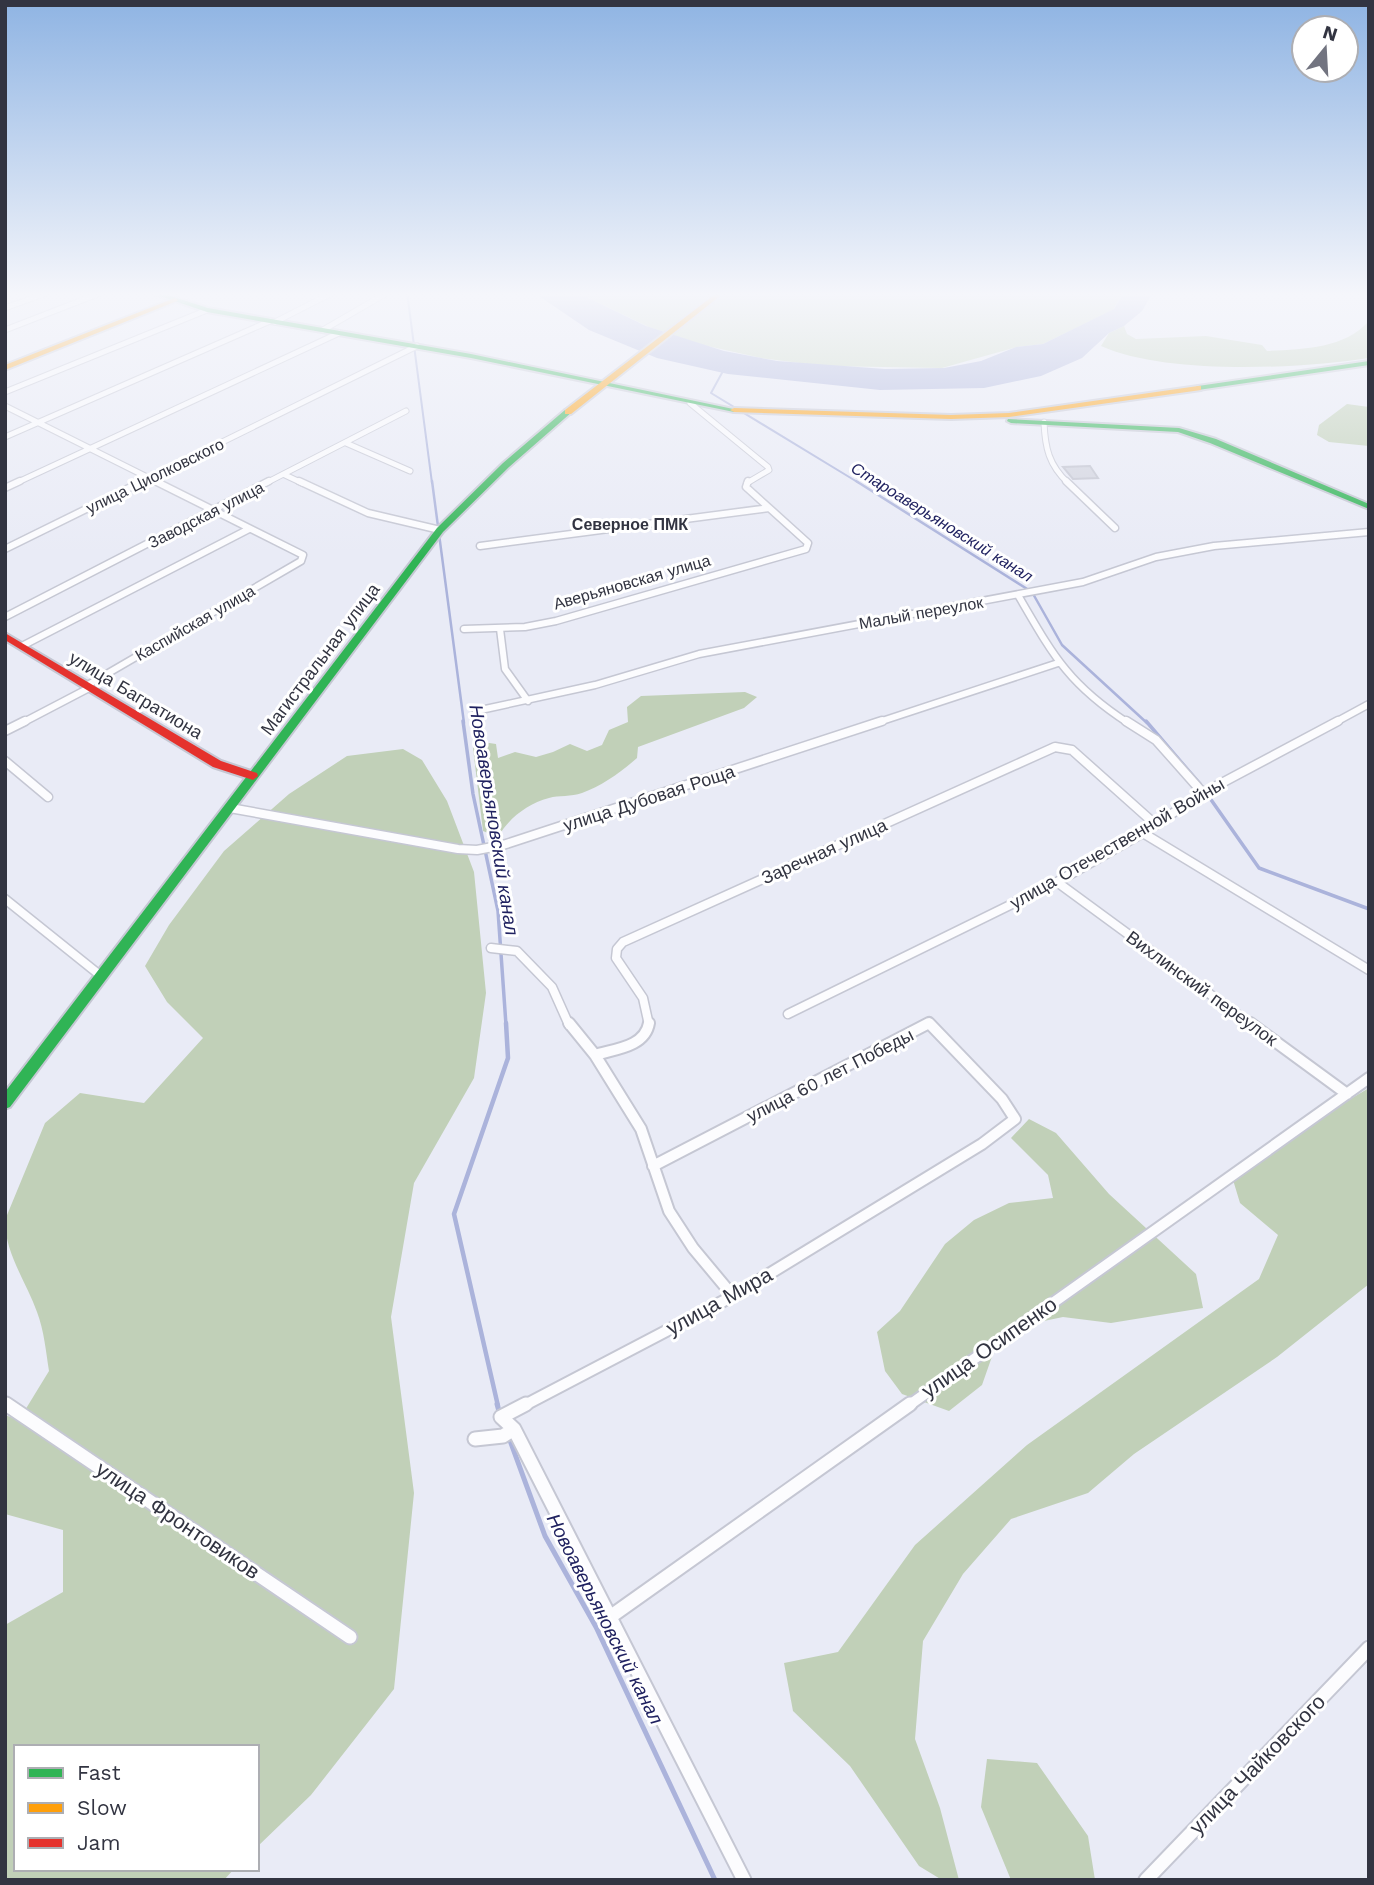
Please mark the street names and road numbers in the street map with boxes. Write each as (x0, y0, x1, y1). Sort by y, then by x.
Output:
street label: улица Циолковского (83, 434, 227, 518)
street label: Заводская улица (145, 478, 267, 552)
street label: Аверьяновская улица (551, 550, 713, 613)
street label: Магистральная улица (256, 578, 384, 739)
street label: Каспийская улица (132, 581, 258, 665)
street label: Малый переулок (857, 593, 986, 633)
street label: улица Багратиона (65, 647, 207, 744)
street label: улица Дубовая Роща (561, 760, 738, 836)
street label: улица Отечественной Войны (1006, 773, 1228, 913)
street label: Заречная улица (758, 814, 891, 888)
street label: Вихлинский переулок (1122, 926, 1282, 1050)
street label: улица 60 лет Победы (743, 1024, 917, 1126)
street label: улица Мира (662, 1261, 777, 1340)
street label: улица Осипенко (917, 1291, 1061, 1403)
street label: улица Фронтовиков (91, 1456, 265, 1584)
street label: улица Чайковского (1184, 1689, 1330, 1839)

